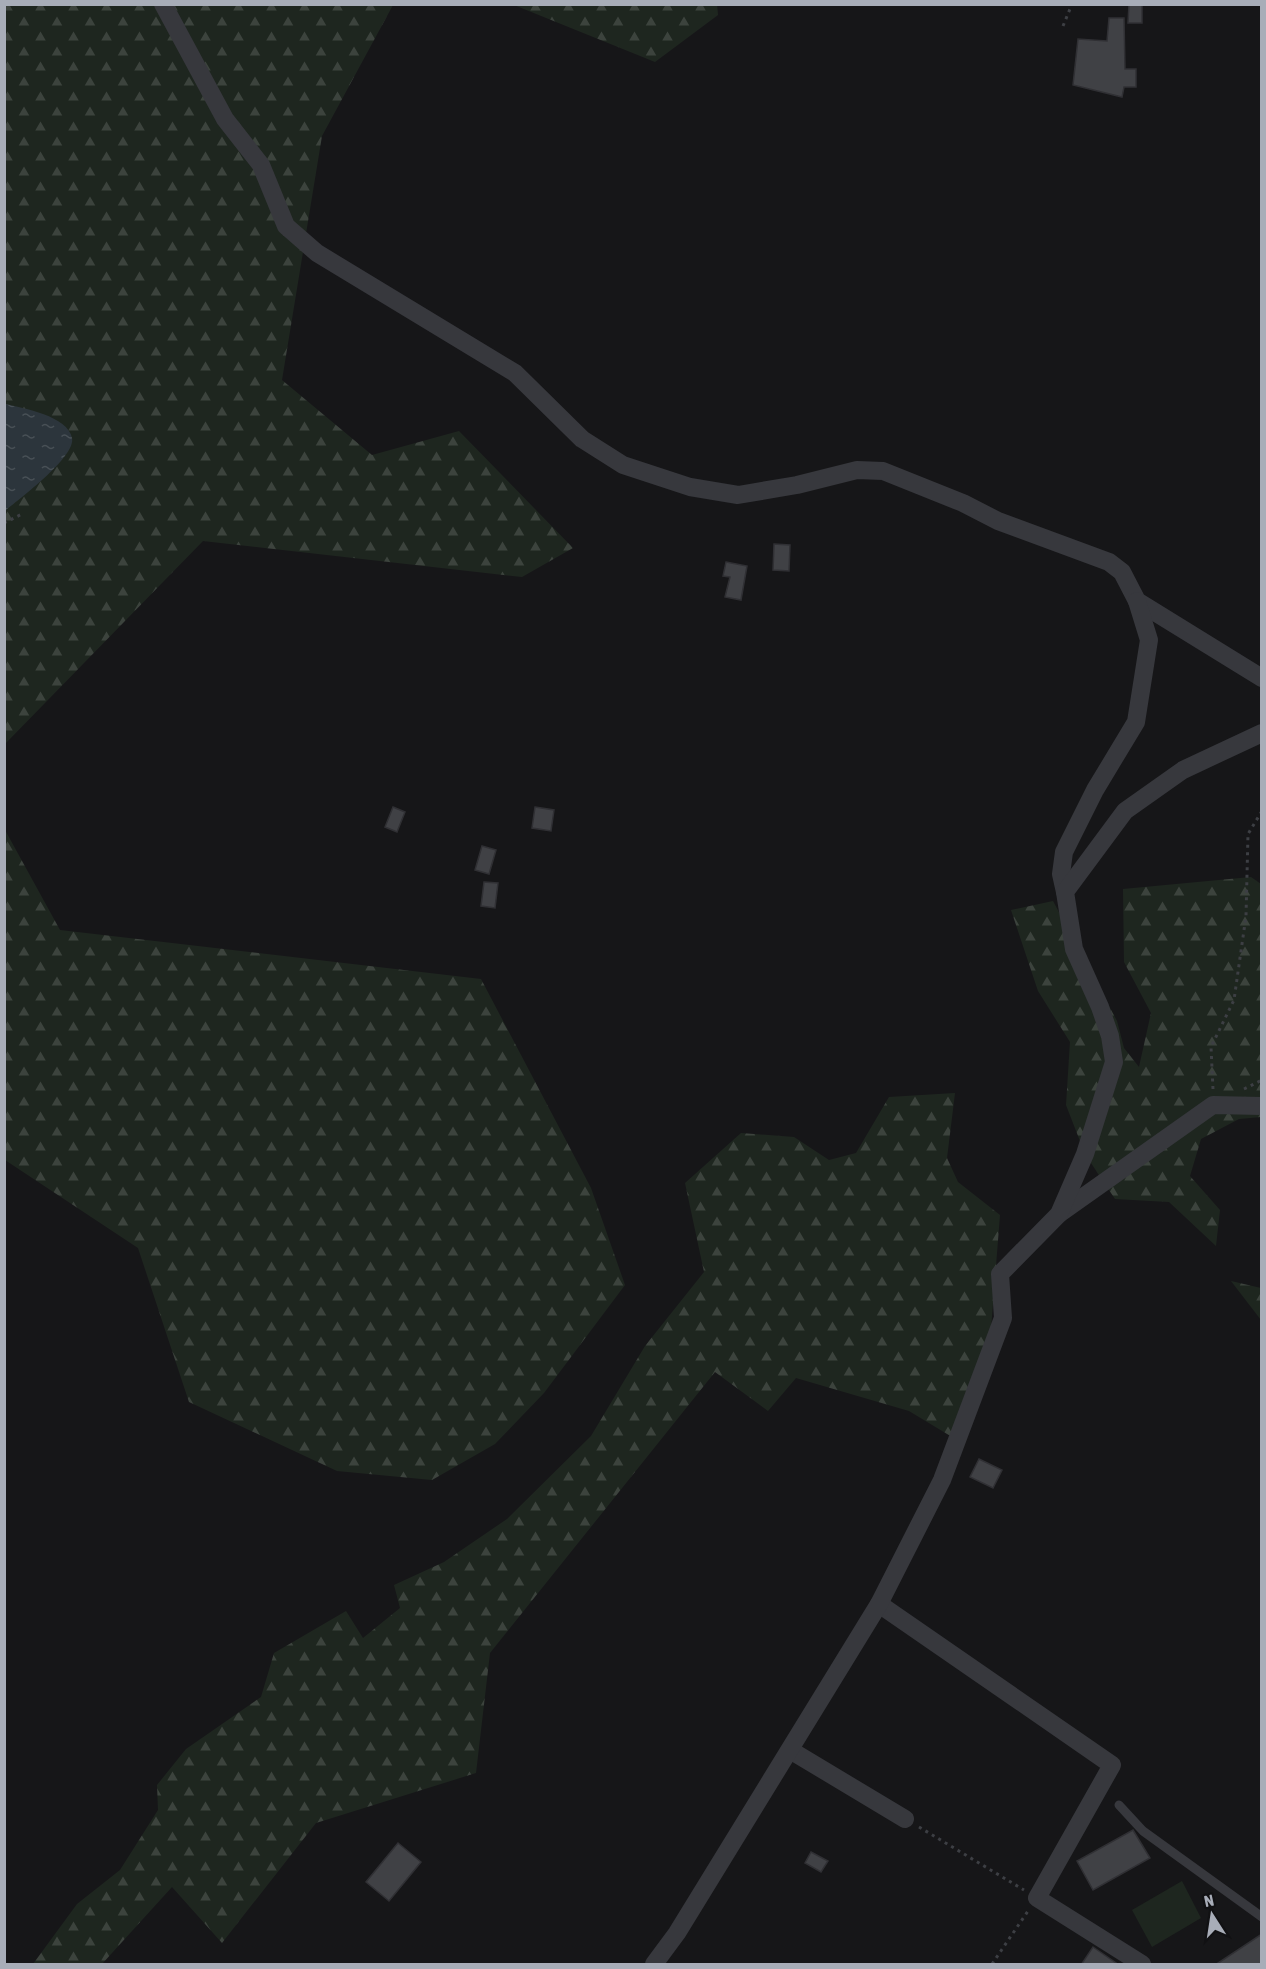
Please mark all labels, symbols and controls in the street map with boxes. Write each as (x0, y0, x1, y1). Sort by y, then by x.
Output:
north arrow (1182, 1885, 1242, 1945)
text: N (1202, 1891, 1215, 1910)

